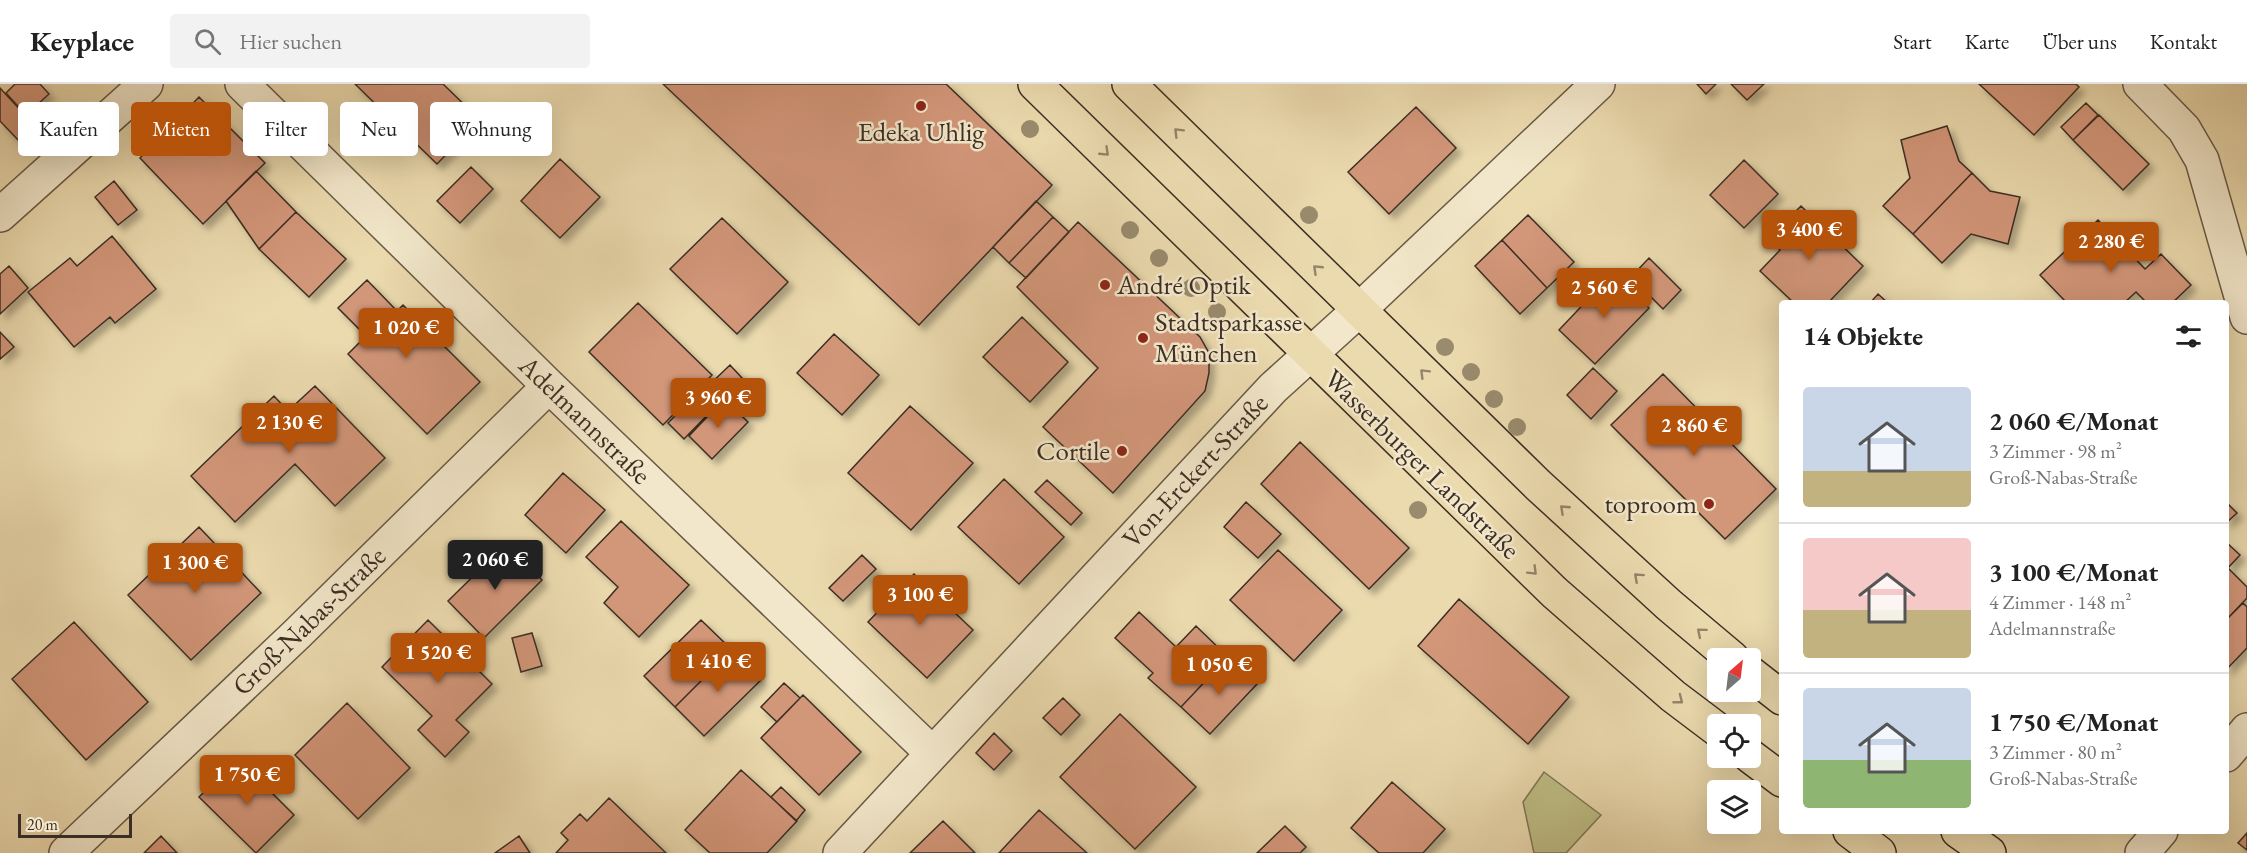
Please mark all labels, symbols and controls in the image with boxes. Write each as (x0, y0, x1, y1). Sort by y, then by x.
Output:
search box (170, 14, 590, 68)
text: Keyplace (30, 23, 134, 59)
icon: search (191, 25, 224, 58)
text: Hier suchen (239, 27, 342, 56)
text: Start (1893, 28, 1932, 55)
text: Karte (1965, 28, 2009, 55)
text: Über uns (2042, 28, 2117, 55)
text: Kontakt (2150, 28, 2217, 55)
marker: Edeka Uhlig (914, 99, 928, 113)
chip: Kaufen (18, 102, 119, 156)
chip: Mieten (131, 102, 231, 156)
chip: Filter (243, 102, 328, 156)
chip: Neu (340, 102, 418, 156)
chip: Wohnung (430, 102, 552, 156)
place label: Edeka Uhlig (858, 114, 984, 149)
one-way arrow (1175, 129, 1186, 140)
one-way arrow (1097, 145, 1108, 156)
pin: 3 400 € (1754, 210, 1864, 261)
text: 3 400 € (1776, 216, 1842, 242)
pin: 2 280 € (2056, 222, 2166, 273)
text: 2 280 € (2078, 228, 2144, 254)
one-way arrow (1314, 265, 1324, 276)
place label: André Optik (1116, 267, 1251, 302)
pin: 2 560 € (1549, 268, 1659, 319)
text: 2 560 € (1571, 274, 1637, 300)
marker: André Optik (1098, 278, 1112, 292)
place label: Stadtsparkasse München (1155, 304, 1302, 370)
pin: 1 020 € (351, 308, 461, 359)
text: 1 020 € (373, 314, 439, 340)
text: 14 Objekte (1803, 319, 1923, 353)
icon: filters (2172, 320, 2205, 353)
marker: Stadtsparkasse München (1136, 331, 1150, 345)
street label: Adelmannstraße (511, 347, 659, 492)
street label: Wasserburger Landstraße (1317, 361, 1528, 566)
one-way arrow (1421, 370, 1432, 381)
pin: 3 960 € (663, 378, 773, 429)
text: 3 960 € (685, 384, 751, 410)
street label: Von-Erckert-Straße (1114, 386, 1275, 555)
pin: 2 130 € (234, 403, 344, 454)
text: 2 060 €/Monat (1989, 404, 2158, 438)
pin: 2 860 € (1639, 406, 1749, 457)
text: 2 130 € (256, 409, 322, 435)
icon: home (1851, 411, 1923, 483)
text: 2 860 € (1661, 412, 1727, 438)
place label: Cortile (1036, 433, 1110, 468)
text: 3 Zimmer · 98 m² (1989, 438, 2122, 464)
marker: Cortile (1115, 444, 1129, 458)
text: Groß-Nabas-Straße (1989, 464, 2137, 490)
place label: toproom (1604, 486, 1697, 521)
marker: toproom (1702, 497, 1716, 511)
one-way arrow (1560, 505, 1571, 516)
street label: Groß-Nabas-Straße (224, 538, 393, 703)
pin: 2 060 € (440, 540, 550, 591)
pin: 1 300 € (140, 543, 250, 594)
text: 2 060 € (462, 546, 528, 572)
text: 1 300 € (162, 549, 228, 575)
text: 3 100 €/Monat (1989, 555, 2158, 589)
icon: home (1851, 562, 1923, 634)
one-way arrow (1525, 564, 1536, 575)
one-way arrow (1634, 573, 1645, 584)
pin: 3 100 € (865, 575, 975, 626)
text: 3 100 € (887, 581, 953, 607)
text: 4 Zimmer · 148 m² (1989, 589, 2132, 615)
text: Adelmannstraße (1989, 615, 2116, 641)
one-way arrow (1697, 628, 1708, 639)
pin: 1 520 € (383, 633, 493, 684)
text: 1 520 € (405, 639, 471, 665)
pin: 1 410 € (663, 642, 773, 693)
pin: 1 050 € (1164, 645, 1274, 696)
text: 1 410 € (685, 648, 751, 674)
north arrow (1707, 648, 1761, 702)
map controls (1707, 648, 1761, 834)
text: 1 050 € (1186, 651, 1252, 677)
one-way arrow (1672, 693, 1683, 704)
text: 1 750 €/Monat (1989, 705, 2158, 739)
icon: home (1851, 712, 1923, 784)
button: locate (1707, 714, 1761, 768)
text: 3 Zimmer · 80 m² (1989, 739, 2122, 765)
pin: 1 750 € (192, 755, 302, 806)
text: 1 750 € (214, 761, 280, 787)
text: Groß-Nabas-Straße (1989, 765, 2137, 791)
button: layers (1707, 780, 1761, 834)
scale bar (18, 811, 132, 838)
text: 20 m (27, 814, 58, 835)

